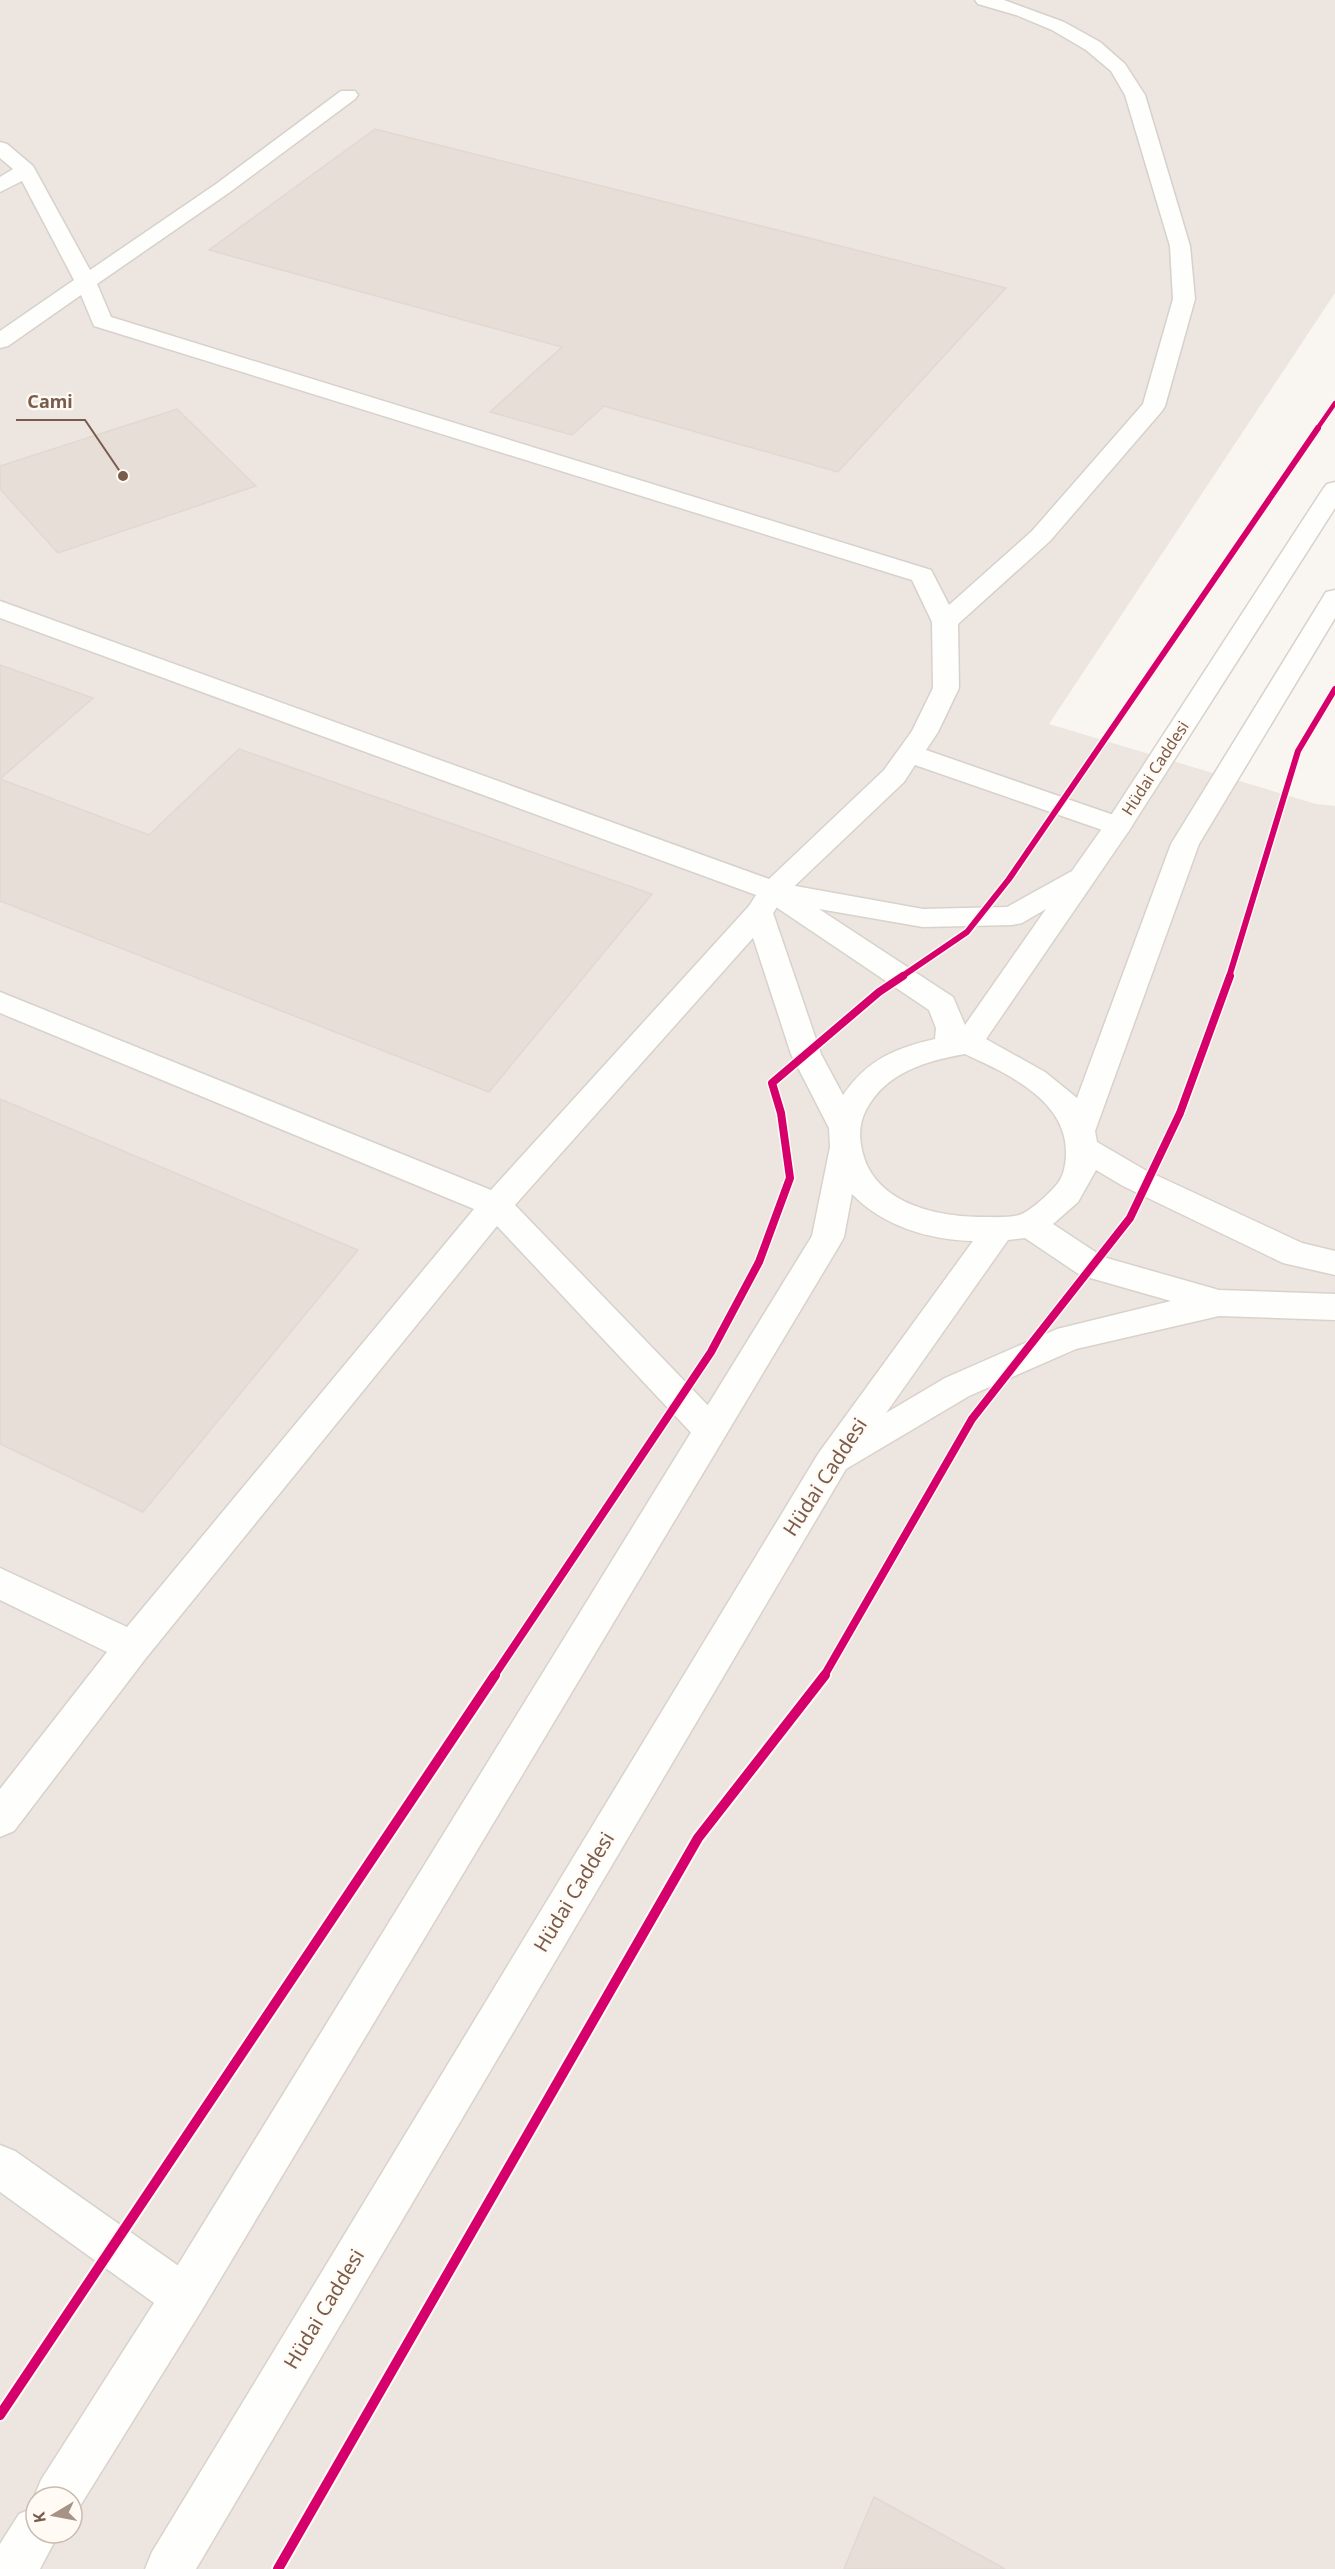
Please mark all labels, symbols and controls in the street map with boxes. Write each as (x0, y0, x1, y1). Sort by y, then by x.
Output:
callout: Cami (16, 384, 85, 420)
text: Cami (27, 389, 73, 413)
street label: Hüdai Caddesi (1116, 717, 1194, 819)
street label: Hüdai Caddesi (776, 1413, 873, 1541)
street label: Hüdai Caddesi (527, 1827, 620, 1957)
street label: Hüdai Caddesi (277, 2244, 370, 2374)
north arrow (24, 2485, 84, 2545)
text: K (27, 2510, 51, 2525)

